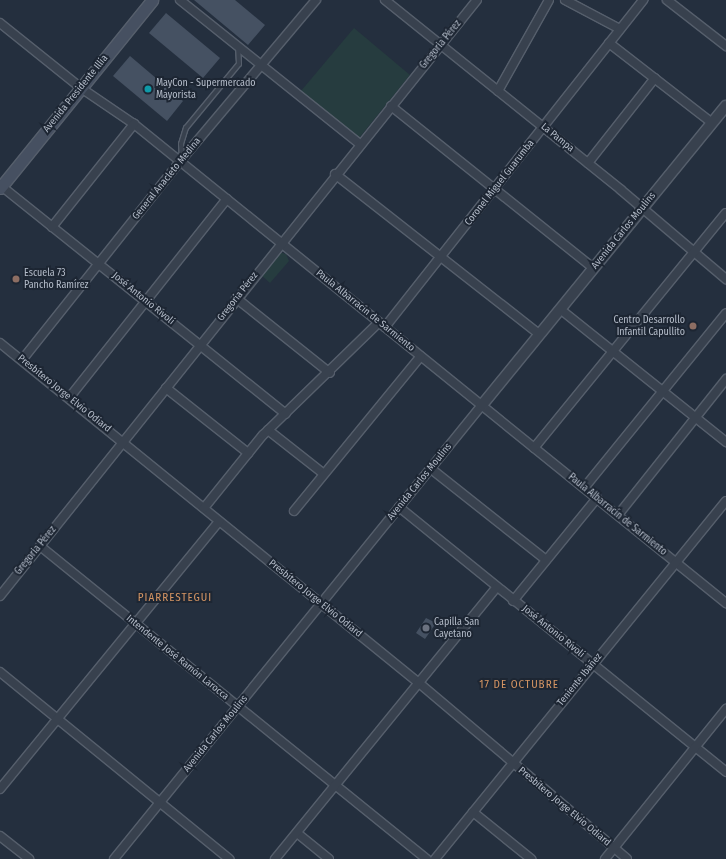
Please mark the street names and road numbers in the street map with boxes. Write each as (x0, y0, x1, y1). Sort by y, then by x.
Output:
street label: Gregoria Pérez (418, 18, 464, 72)
street label: Avenida Presidente Illia (41, 53, 111, 135)
street label: La Pampa (538, 121, 576, 155)
street label: General Anacleto Medina (130, 136, 204, 222)
street label: Coronel Miguel Guarumba (463, 138, 537, 228)
street label: Avenida Carlos Moulins (589, 190, 659, 272)
street label: Paula Albarracín de Sarmiento (313, 267, 417, 355)
street label: José Antonio Rívoli (109, 270, 177, 328)
street label: Gregoria Pérez (215, 270, 261, 324)
street label: Presbítero Jorge Elvio Odiard (15, 353, 113, 435)
street label: Avenida Carlos Moulins (385, 441, 455, 523)
street label: Paula Albarracín de Sarmiento (565, 471, 669, 559)
street label: Gregoria Pérez (13, 524, 59, 578)
street label: Presbítero Jorge Elvio Odiard (266, 558, 364, 640)
street label: José Antonio Rívoli (519, 603, 587, 661)
street label: Intendente José Ramón Larocca (123, 613, 231, 703)
street label: Teniente Ibáñez (555, 651, 605, 709)
street label: Avenida Carlos Moulins (181, 693, 251, 775)
street label: Presbítero Jorge Elvio Odiard (515, 765, 613, 849)

